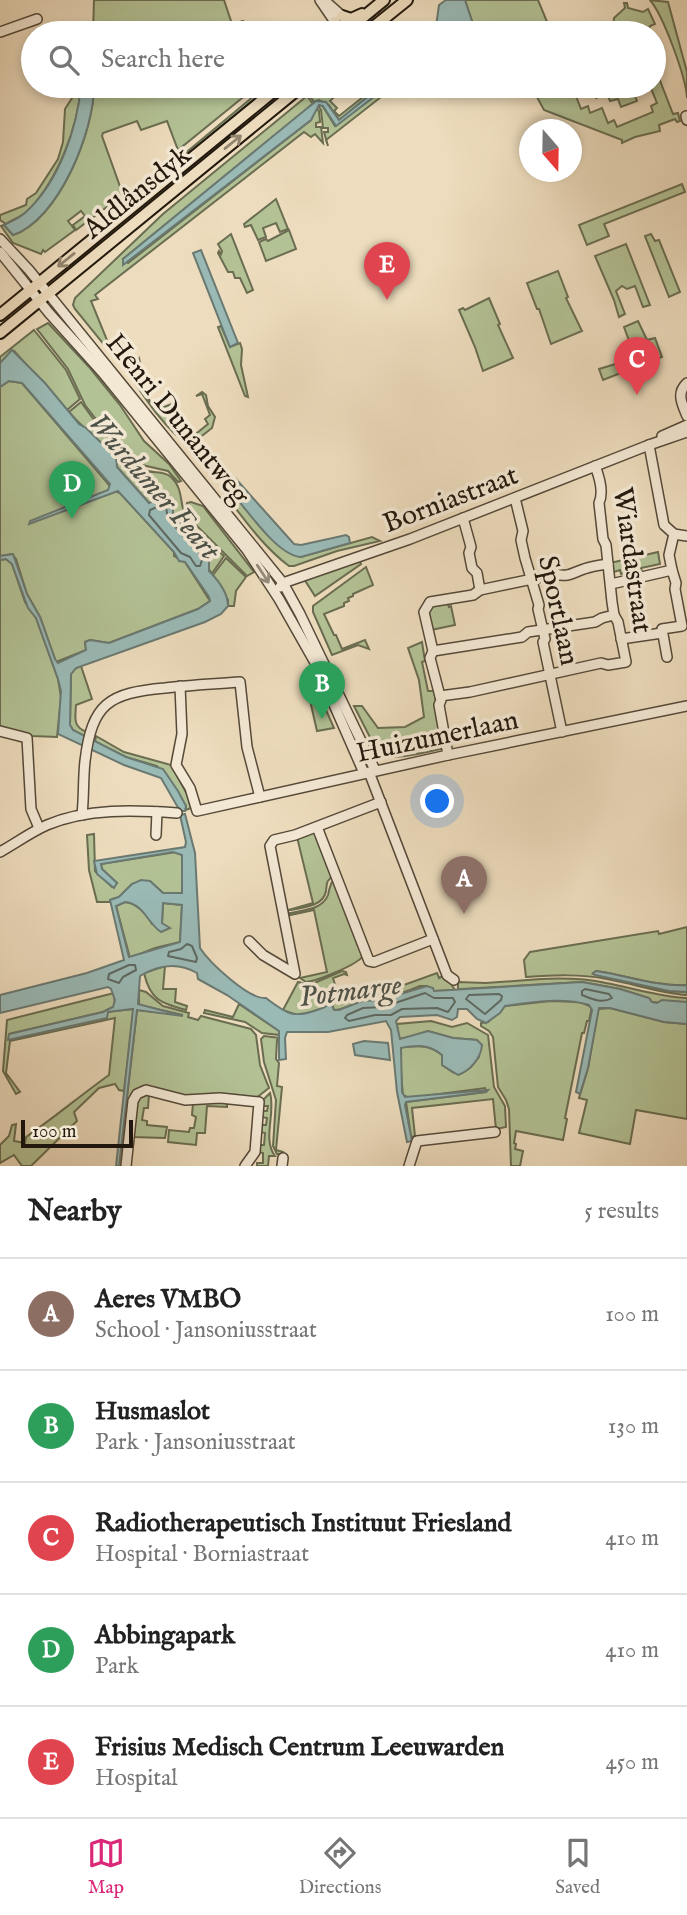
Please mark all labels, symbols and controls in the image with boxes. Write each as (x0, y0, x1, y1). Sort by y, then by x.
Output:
search box (21, 21, 666, 98)
icon: search (45, 41, 83, 79)
text: Search here (101, 43, 225, 76)
north arrow (519, 119, 582, 182)
one-way arrow (224, 134, 242, 150)
street label: Aldlânsdyk (76, 138, 200, 248)
pin: E (364, 242, 410, 300)
one-way arrow (58, 253, 76, 268)
street label: Henri Dunantweg (97, 327, 257, 513)
pin: C (614, 337, 660, 395)
water label: Wurdumer Feart (79, 406, 229, 570)
street label: Borniastraat (378, 458, 524, 542)
pin: D (49, 461, 95, 519)
street label: Wiardastraat (604, 485, 659, 636)
street label: Sportlaan (529, 552, 586, 669)
one-way arrow (256, 564, 270, 584)
pin: B (299, 661, 345, 719)
street label: Huizumerlaan (353, 703, 522, 772)
your location (420, 784, 454, 818)
pin: A (441, 856, 487, 914)
water label: Potmarge (297, 967, 404, 1017)
scale bar (21, 1117, 133, 1149)
text: 100 m (32, 1120, 76, 1144)
text: Nearby (28, 1193, 121, 1231)
text: 5 results (584, 1197, 659, 1226)
text: Aeres VMBO (95, 1283, 241, 1316)
text: A (43, 1300, 59, 1329)
text: 100 m (605, 1300, 659, 1329)
text: School · Jansoniusstraat (95, 1316, 317, 1345)
text: Husmaslot (95, 1395, 210, 1428)
text: B (43, 1412, 59, 1441)
text: 130 m (608, 1412, 659, 1441)
text: Park · Jansoniusstraat (95, 1428, 296, 1457)
text: Radiotherapeutisch Instituut Friesland (95, 1507, 511, 1540)
text: C (43, 1524, 59, 1553)
text: 410 m (605, 1524, 659, 1553)
text: Hospital · Borniastraat (95, 1540, 309, 1569)
text: Abbingapark (95, 1619, 235, 1652)
text: D (42, 1636, 60, 1665)
text: 410 m (605, 1636, 659, 1665)
text: Park (95, 1652, 139, 1681)
text: Frisius Medisch Centrum Leeuwarden (95, 1731, 504, 1764)
text: E (43, 1748, 59, 1777)
text: 450 m (605, 1748, 659, 1777)
text: Hospital (95, 1764, 177, 1793)
tab: Map (87, 1834, 125, 1900)
tab: Directions (299, 1834, 381, 1900)
tab: Saved (555, 1834, 600, 1900)

